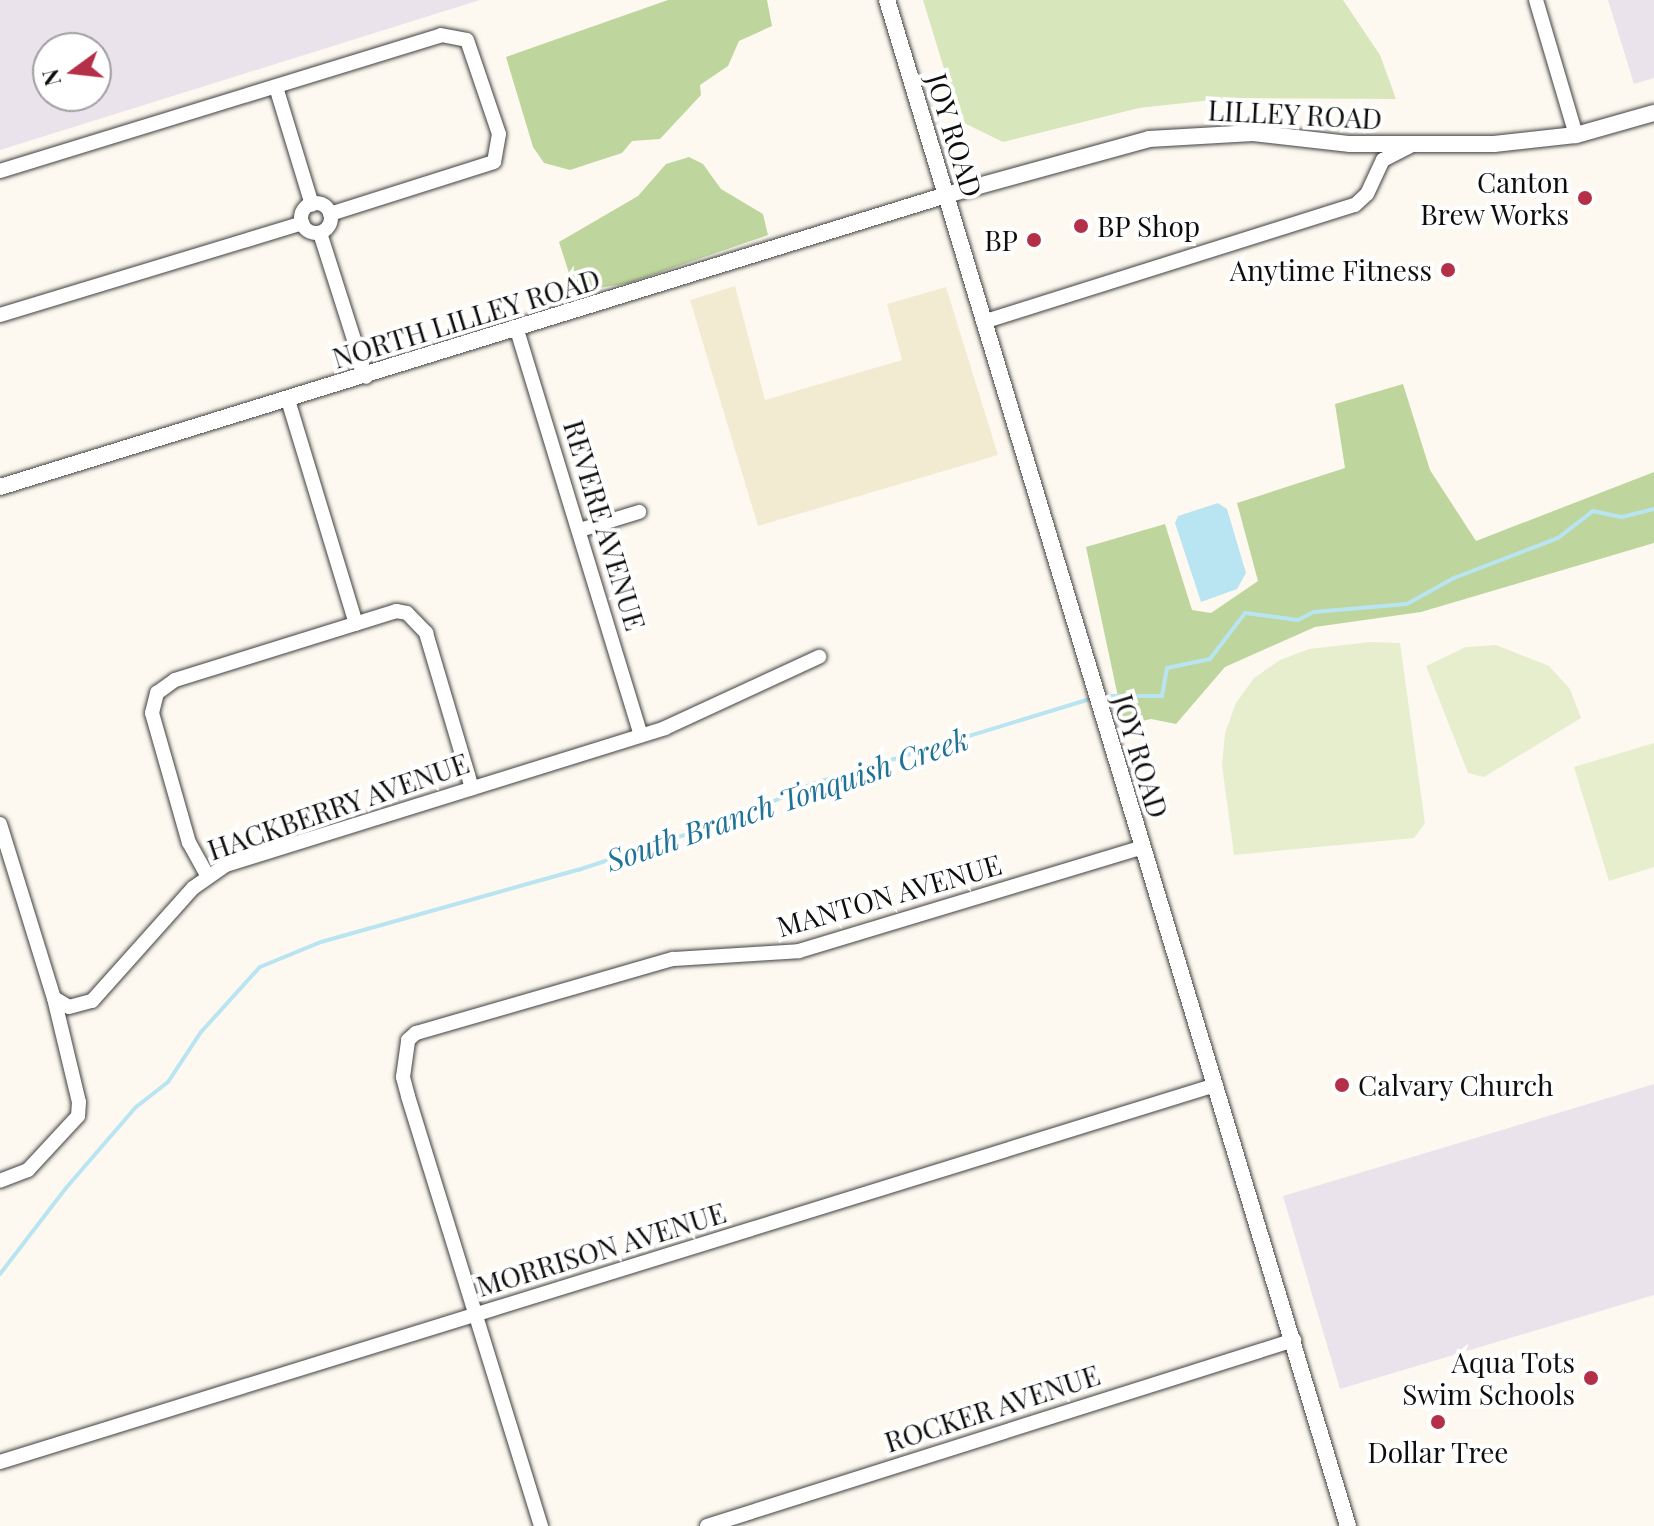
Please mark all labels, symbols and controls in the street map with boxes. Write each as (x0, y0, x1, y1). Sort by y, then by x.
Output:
north arrow (32, 32, 112, 112)
text: N (34, 66, 67, 89)
street label: JOY ROAD (920, 69, 990, 201)
street label: LILLEY ROAD (1207, 93, 1383, 135)
place label: Canton Brew Works (1419, 165, 1569, 231)
marker: Canton Brew Works (1576, 189, 1594, 207)
place label: BP Shop (1097, 209, 1201, 243)
marker: BP Shop (1072, 217, 1090, 235)
place label: BP (984, 223, 1018, 257)
marker: BP (1025, 231, 1043, 249)
place label: Anytime Fitness (1230, 253, 1432, 287)
street label: NORTH LILLEY ROAD (328, 261, 604, 375)
marker: Anytime Fitness (1439, 261, 1457, 279)
street label: REVERE AVENUE (557, 415, 653, 635)
street label: JOY ROAD (1106, 690, 1176, 822)
water label: South Branch Tonquish Creek (601, 720, 973, 878)
street label: HACKBERRY AVENUE (202, 745, 474, 867)
street label: MANTON AVENUE (773, 847, 1005, 943)
place label: Calvary Church (1358, 1068, 1554, 1102)
marker: Calvary Church (1333, 1076, 1351, 1094)
street label: MORRISON AVENUE (472, 1195, 730, 1303)
place label: Aqua Tots Swim Schools (1402, 1345, 1575, 1411)
street label: ROCKER AVENUE (880, 1357, 1104, 1459)
marker: Aqua Tots Swim Schools (1582, 1369, 1600, 1387)
marker: Dollar Tree (1429, 1413, 1447, 1431)
place label: Dollar Tree (1367, 1435, 1509, 1469)

